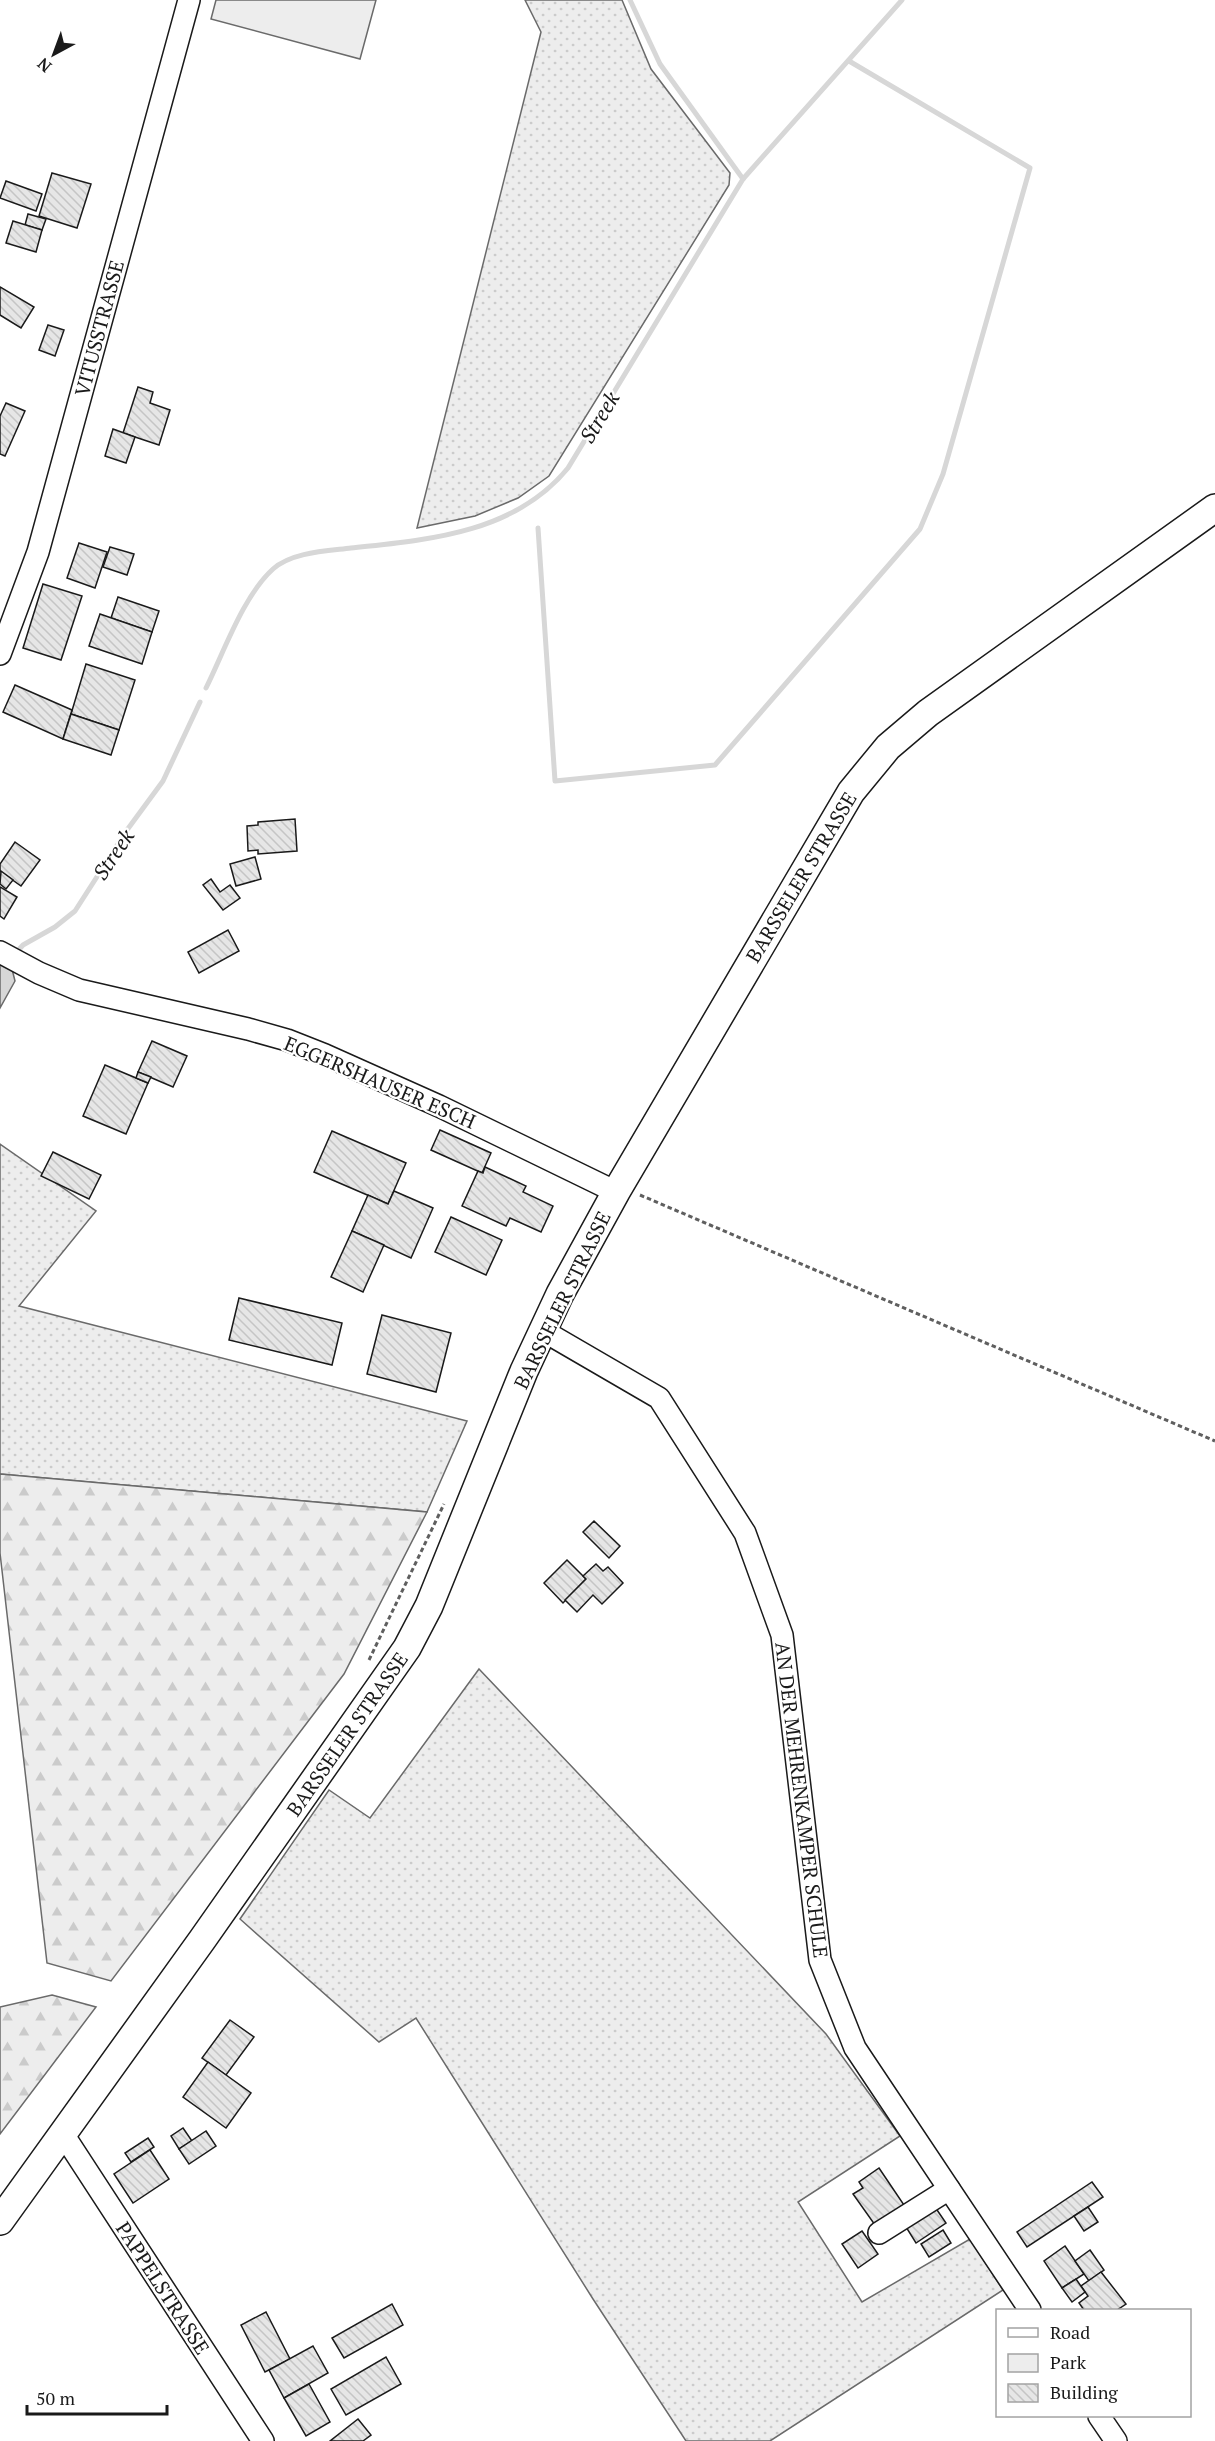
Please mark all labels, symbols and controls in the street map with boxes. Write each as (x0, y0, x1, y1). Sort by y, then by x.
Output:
north arrow (24, 24, 84, 84)
text: N (32, 53, 56, 78)
street label: VITUSSTRASSE (68, 257, 130, 399)
water label: Streek (573, 385, 626, 448)
street label: BARSSELER STRASSE (739, 787, 863, 967)
water label: Streek (86, 822, 141, 885)
street label: EGGERSHAUSER ESCH (280, 1029, 480, 1135)
street label: BARSSELER STRASSE (507, 1207, 617, 1393)
street label: AN DER MEHRENKAMPER SCHULE (769, 1641, 835, 1959)
street label: BARSSELER STRASSE (280, 1647, 414, 1821)
street label: PAPPELSTRASSE (110, 2216, 216, 2360)
legend (996, 2309, 1191, 2417)
text: Road (1050, 2320, 1090, 2344)
text: Park (1050, 2350, 1087, 2374)
scale bar (27, 2378, 166, 2416)
text: Building (1050, 2380, 1118, 2404)
text: 50 m (36, 2386, 76, 2410)

